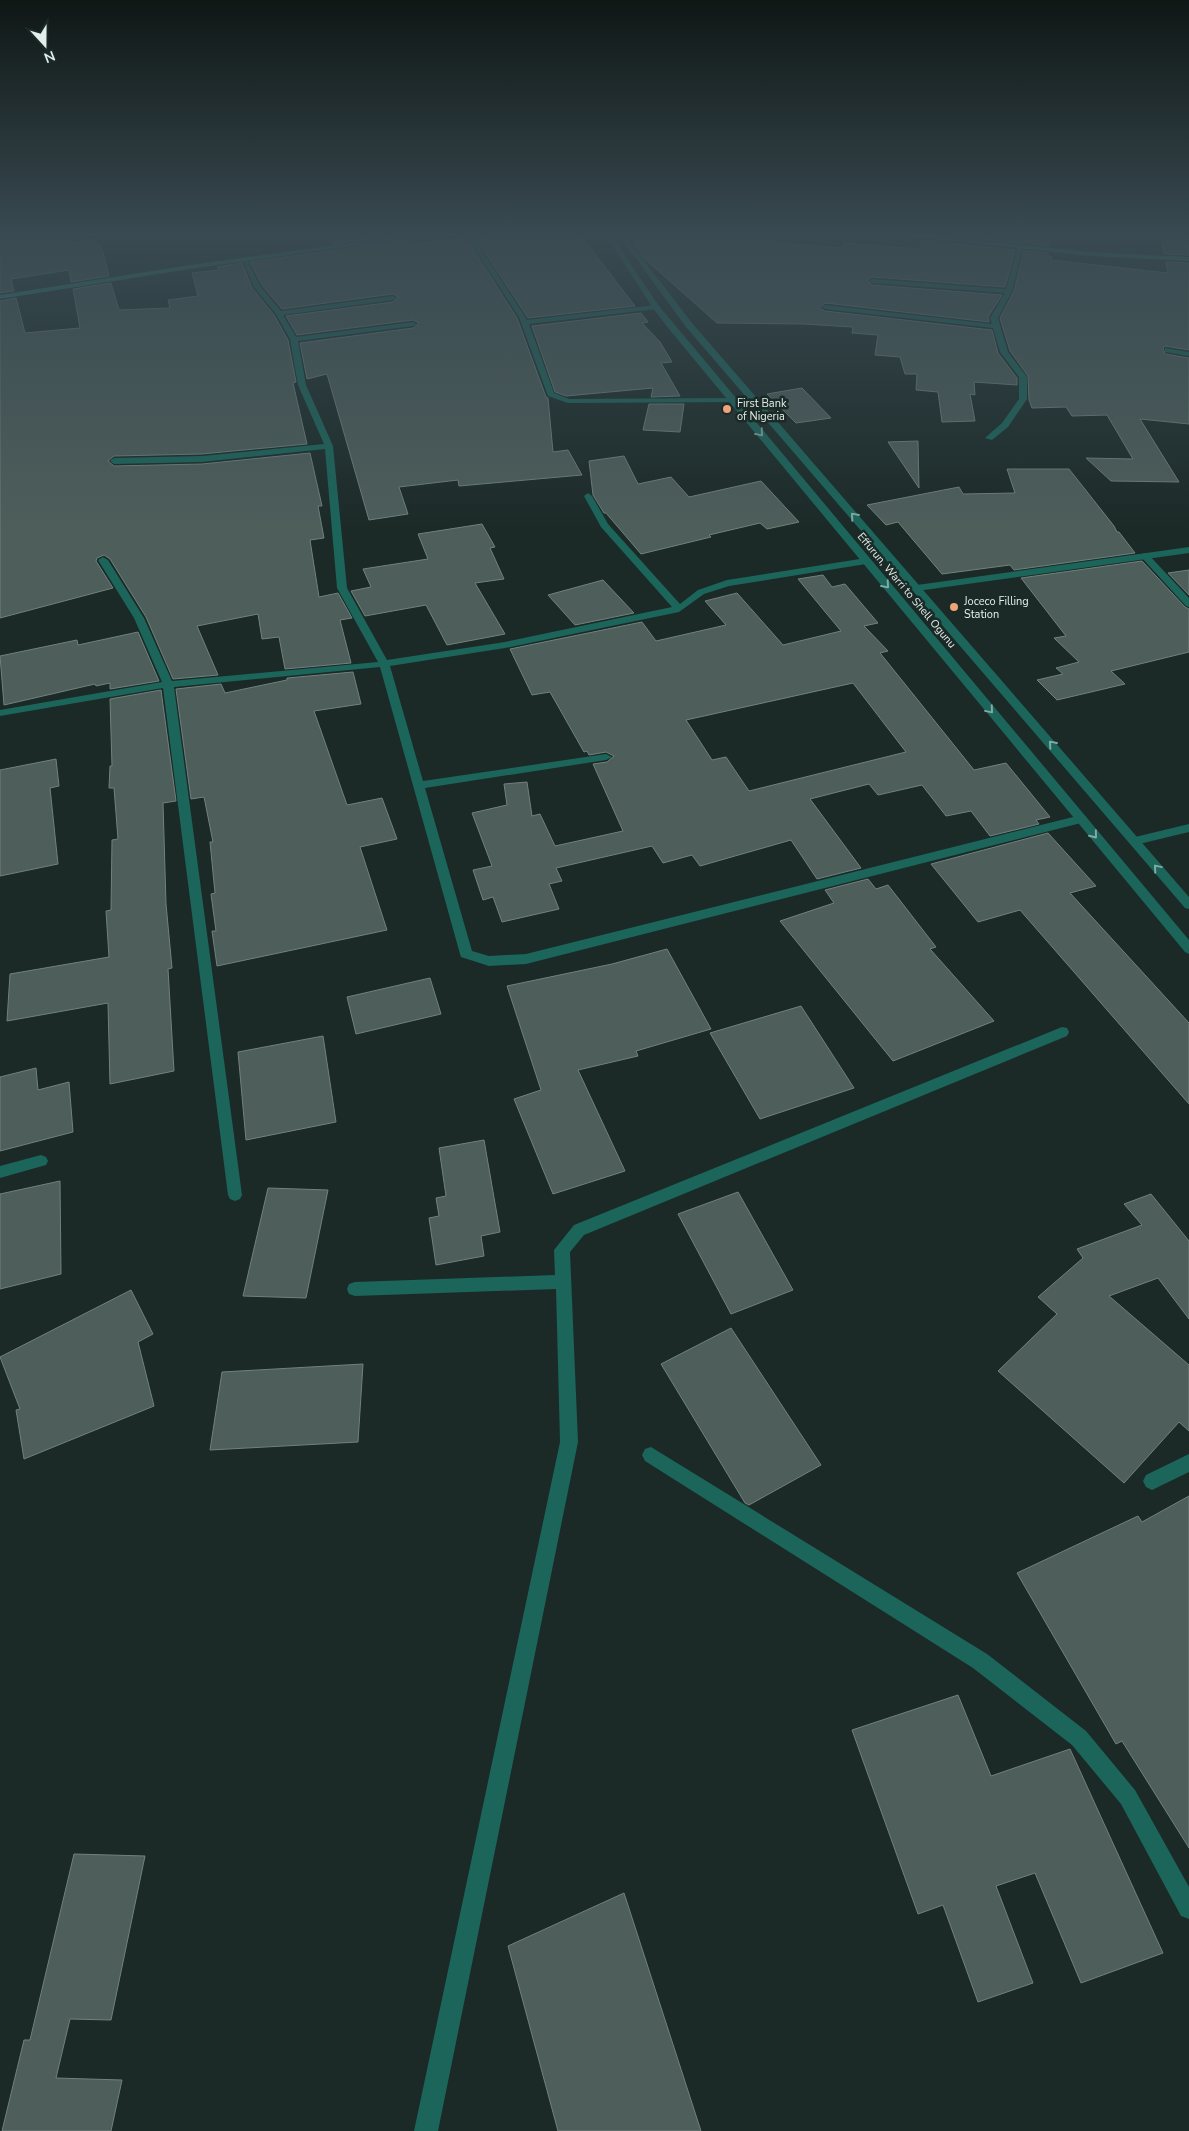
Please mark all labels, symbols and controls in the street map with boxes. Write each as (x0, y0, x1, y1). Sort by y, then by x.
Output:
north arrow (20, 20, 70, 70)
text: N (41, 46, 58, 67)
place label: First Bank of Nigeria (737, 396, 787, 424)
marker: First Bank of Nigeria (721, 403, 733, 415)
one-way arrow (755, 427, 763, 436)
one-way arrow (850, 512, 859, 521)
street label: Effurun, Warri to Shell Ogunu (854, 529, 959, 651)
one-way arrow (881, 579, 890, 588)
place label: Joceco Filling Station (963, 594, 1029, 622)
marker: Joceco Filling Station (948, 601, 960, 613)
one-way arrow (985, 704, 994, 713)
one-way arrow (1048, 741, 1057, 750)
one-way arrow (1088, 829, 1097, 838)
one-way arrow (1154, 864, 1163, 873)

